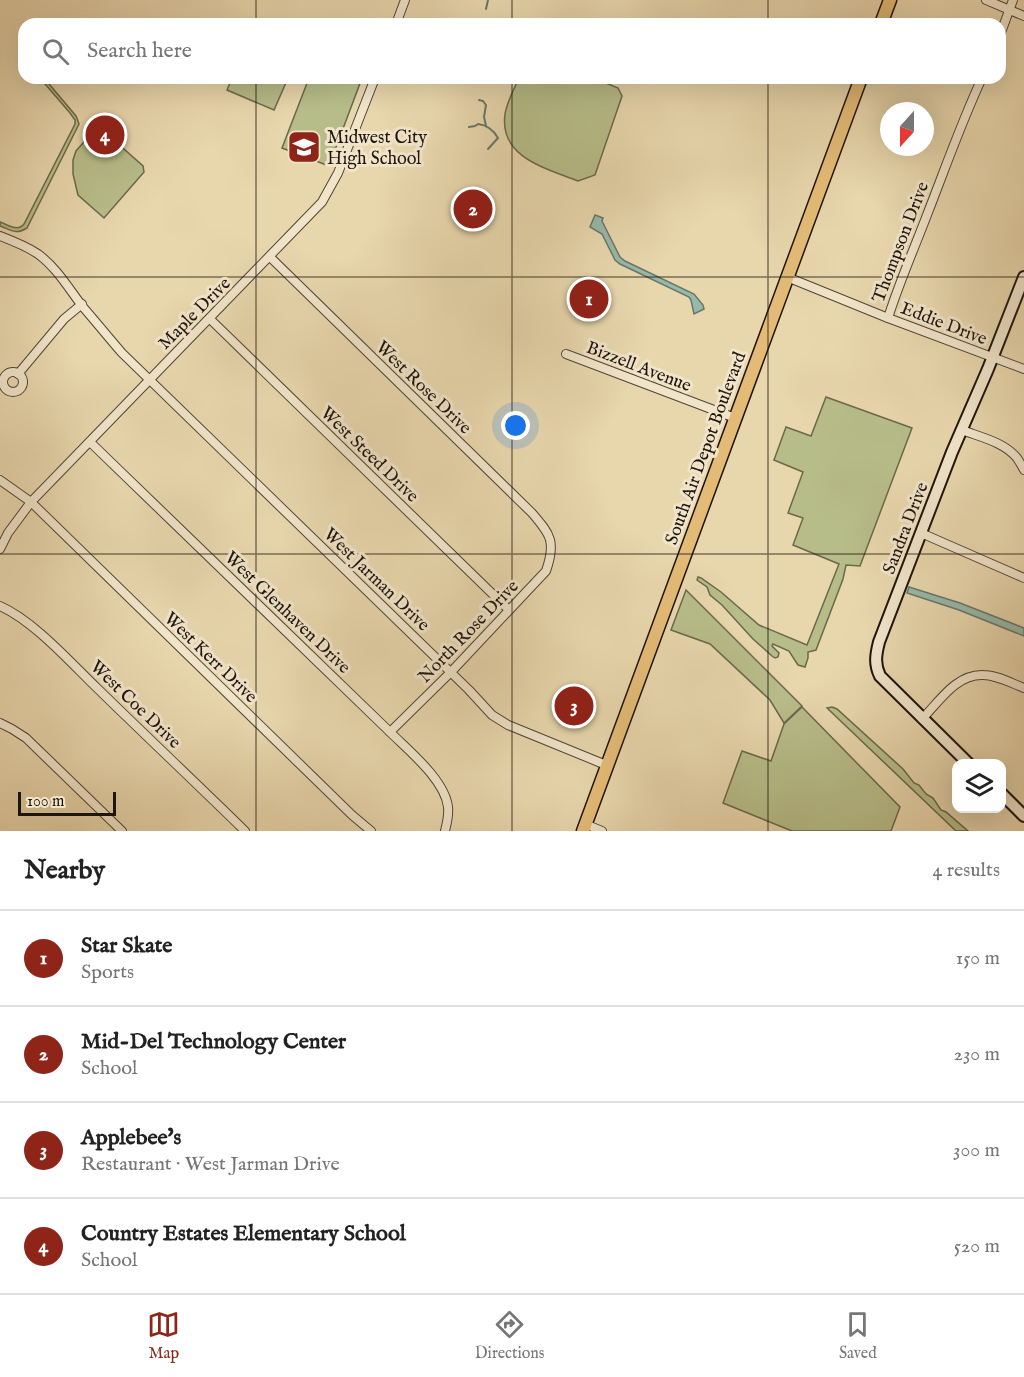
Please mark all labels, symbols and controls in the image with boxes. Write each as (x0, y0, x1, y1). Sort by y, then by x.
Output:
search box (18, 18, 1006, 84)
icon: search (39, 35, 72, 68)
text: Search here (87, 37, 192, 65)
north arrow (880, 102, 934, 156)
pin: 4 (86, 112, 124, 158)
place label: Midwest City High School (327, 127, 427, 171)
school or university icon: Midwest City High School (286, 129, 322, 165)
street label: Thompson Drive (868, 179, 935, 306)
pin: 2 (454, 186, 492, 232)
street label: Maple Drive (154, 273, 236, 355)
pin: 1 (570, 276, 608, 322)
street label: Eddie Drive (897, 297, 990, 351)
street label: West Rose Drive (370, 336, 476, 440)
street label: Bizzell Avenue (583, 337, 694, 398)
street label: South Air Depot Boulevard (661, 349, 752, 548)
street label: West Steed Drive (315, 402, 423, 508)
your location (501, 411, 530, 440)
street label: Sandra Drive (878, 479, 934, 578)
street label: West Jarman Drive (318, 523, 434, 637)
street label: West Glenhaven Drive (219, 547, 355, 679)
street label: North Rose Drive (414, 576, 524, 689)
street label: West Kerr Drive (158, 608, 262, 708)
street label: West Coe Drive (85, 656, 185, 754)
pin: 3 (554, 684, 594, 728)
map controls (952, 759, 1006, 813)
button: layers (952, 759, 1006, 813)
scale bar (18, 789, 116, 816)
text: 100 m (27, 792, 64, 812)
text: Nearby (24, 854, 105, 887)
text: 4 results (933, 858, 1000, 883)
text: Star Skate (81, 932, 172, 960)
text: 1 (40, 946, 47, 971)
text: 150 m (956, 946, 1000, 971)
text: Sports (81, 960, 134, 985)
text: Mid-Del Technology Center (81, 1028, 346, 1056)
text: 2 (39, 1042, 48, 1067)
text: 230 m (954, 1042, 1000, 1067)
text: School (81, 1056, 137, 1081)
text: Applebee's (81, 1124, 181, 1152)
text: 3 (40, 1138, 47, 1163)
text: 300 m (953, 1138, 1000, 1163)
text: Restaurant · West Jarman Drive (81, 1152, 340, 1177)
text: Country Estates Elementary School (81, 1220, 406, 1248)
text: 4 (39, 1234, 48, 1259)
text: 520 m (954, 1234, 1000, 1259)
text: School (81, 1248, 137, 1273)
tab: Map (147, 1308, 180, 1364)
tab: Directions (475, 1308, 544, 1364)
tab: Saved (839, 1308, 877, 1364)

